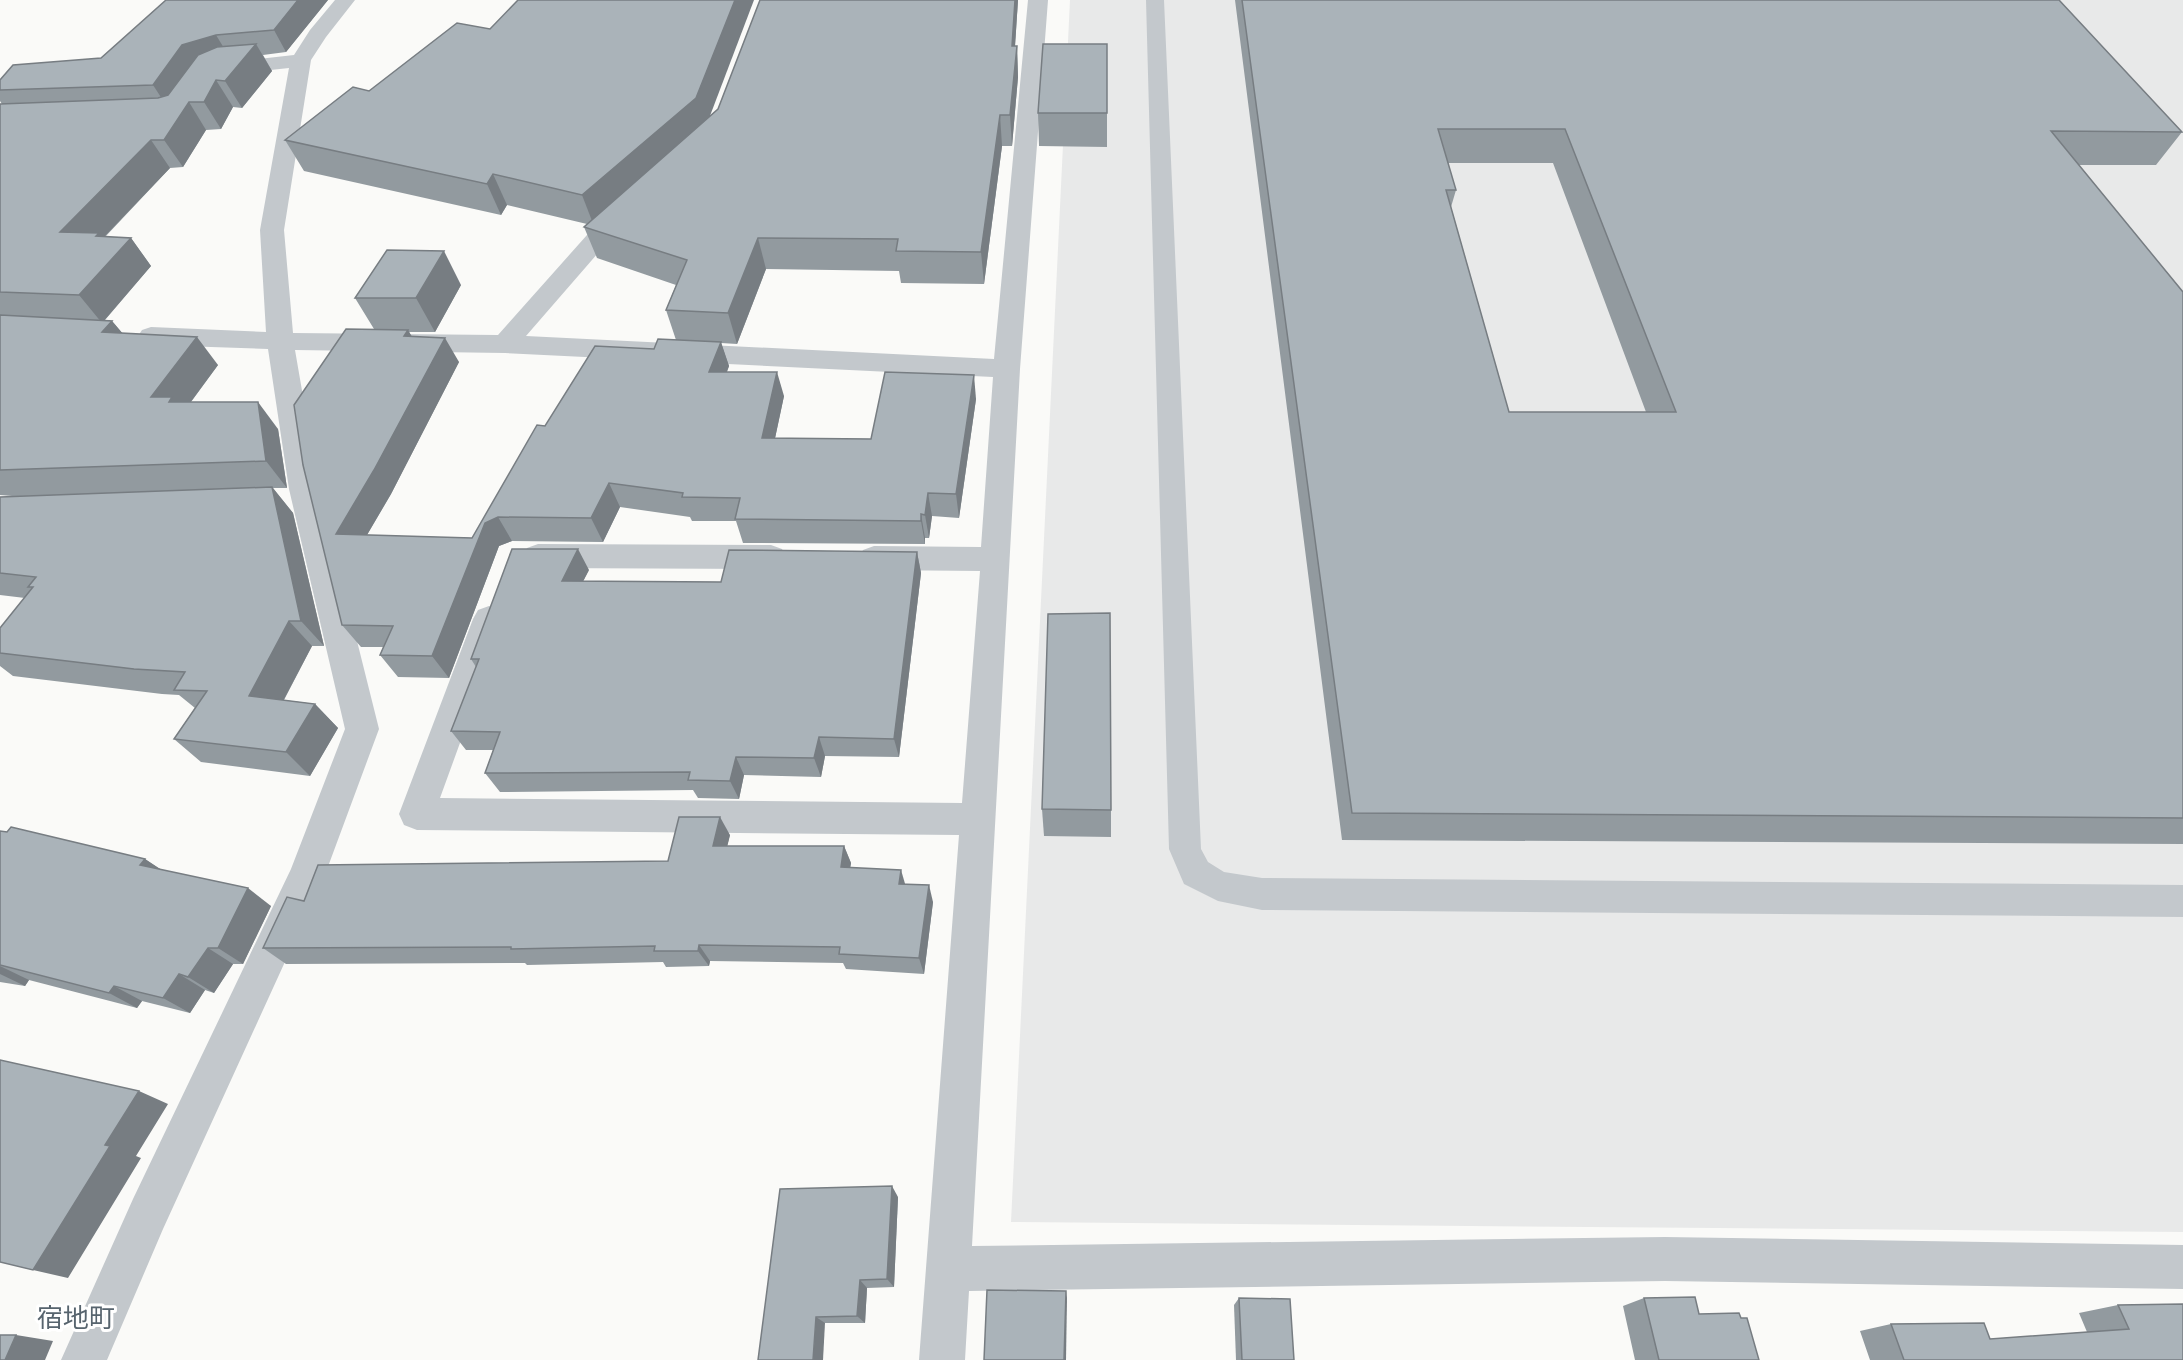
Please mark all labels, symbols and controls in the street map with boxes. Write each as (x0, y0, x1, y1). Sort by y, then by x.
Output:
district label: 宿地町 (37, 1301, 115, 1333)

